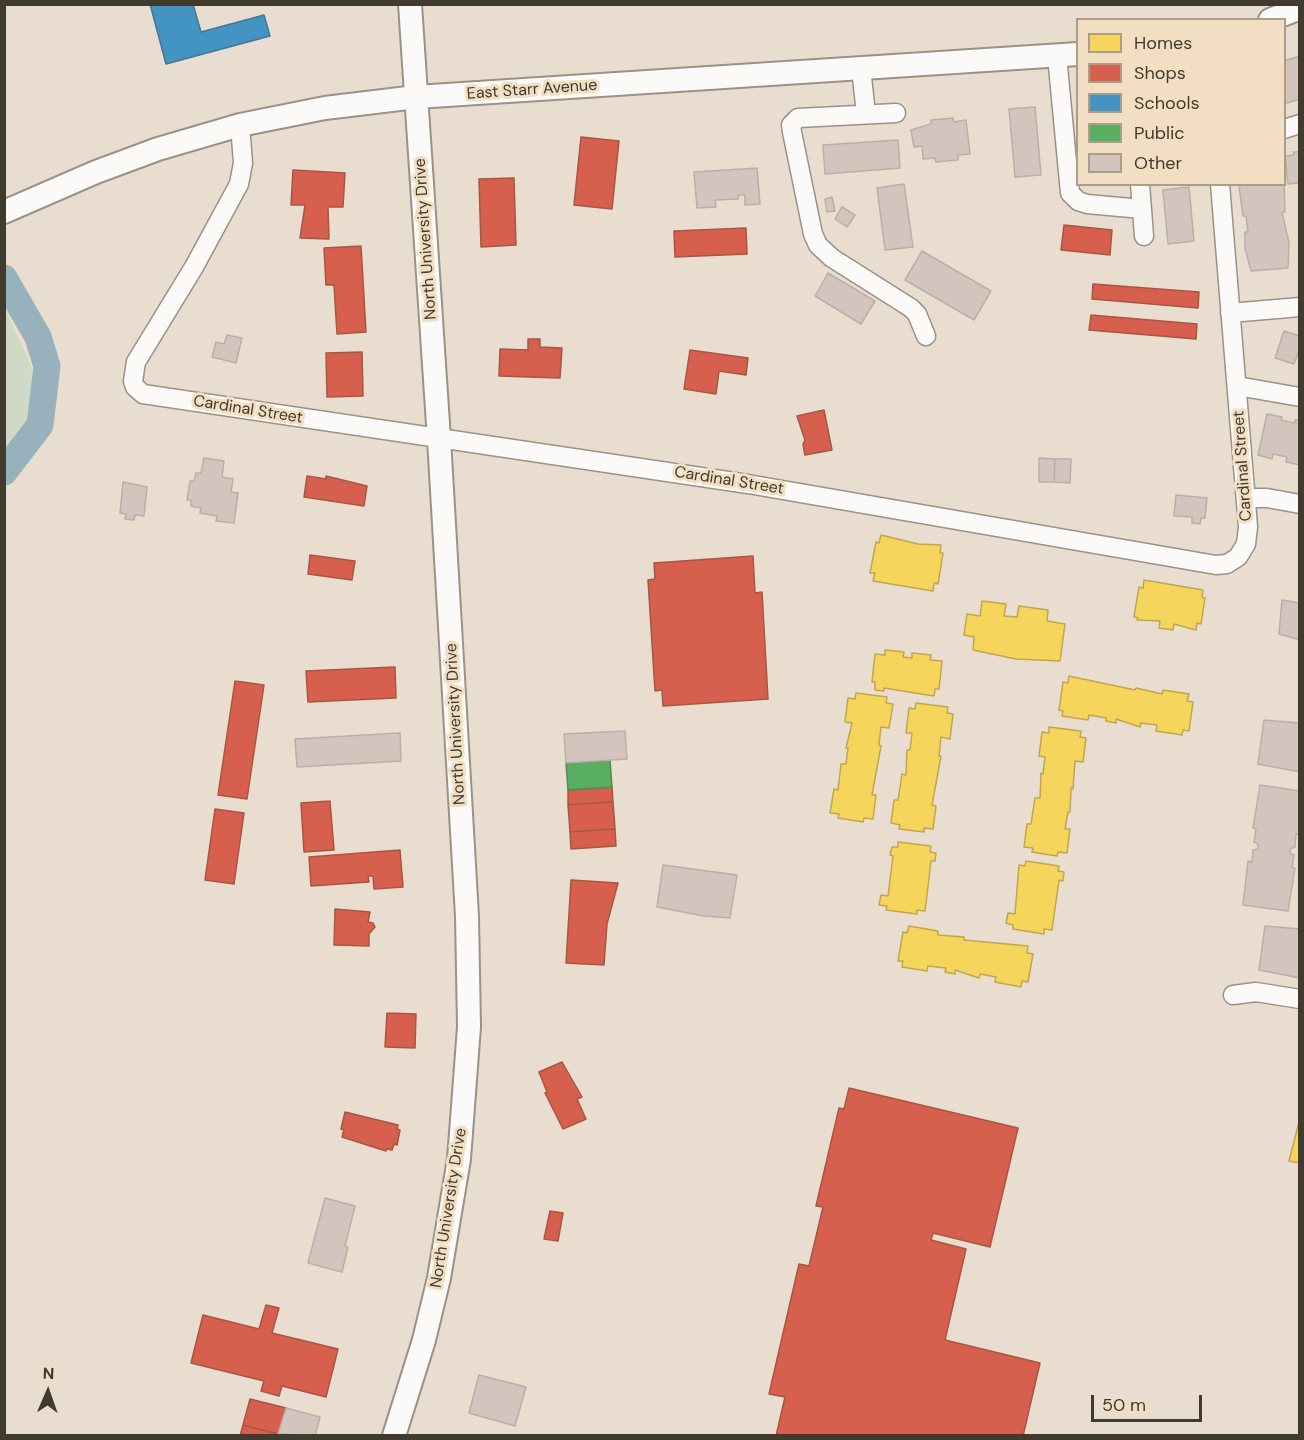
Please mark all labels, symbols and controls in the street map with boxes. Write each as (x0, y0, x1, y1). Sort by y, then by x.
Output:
legend (1076, 18, 1286, 186)
text: Homes (1134, 31, 1192, 55)
text: Shops (1134, 61, 1186, 85)
street label: East Starr Avenue (466, 76, 598, 104)
text: Schools (1134, 91, 1199, 115)
text: Public (1134, 121, 1185, 145)
text: Other (1134, 151, 1182, 175)
street label: North University Drive (411, 158, 441, 320)
street label: Cardinal Street (192, 392, 304, 428)
street label: Cardinal Street (1230, 410, 1256, 522)
street label: Cardinal Street (673, 463, 785, 499)
street label: North University Drive (442, 643, 470, 805)
street label: North University Drive (427, 1127, 471, 1289)
north arrow (18, 1362, 78, 1422)
text: N (42, 1363, 55, 1384)
scale bar (1094, 1383, 1205, 1421)
text: 50 m (1102, 1393, 1146, 1417)

